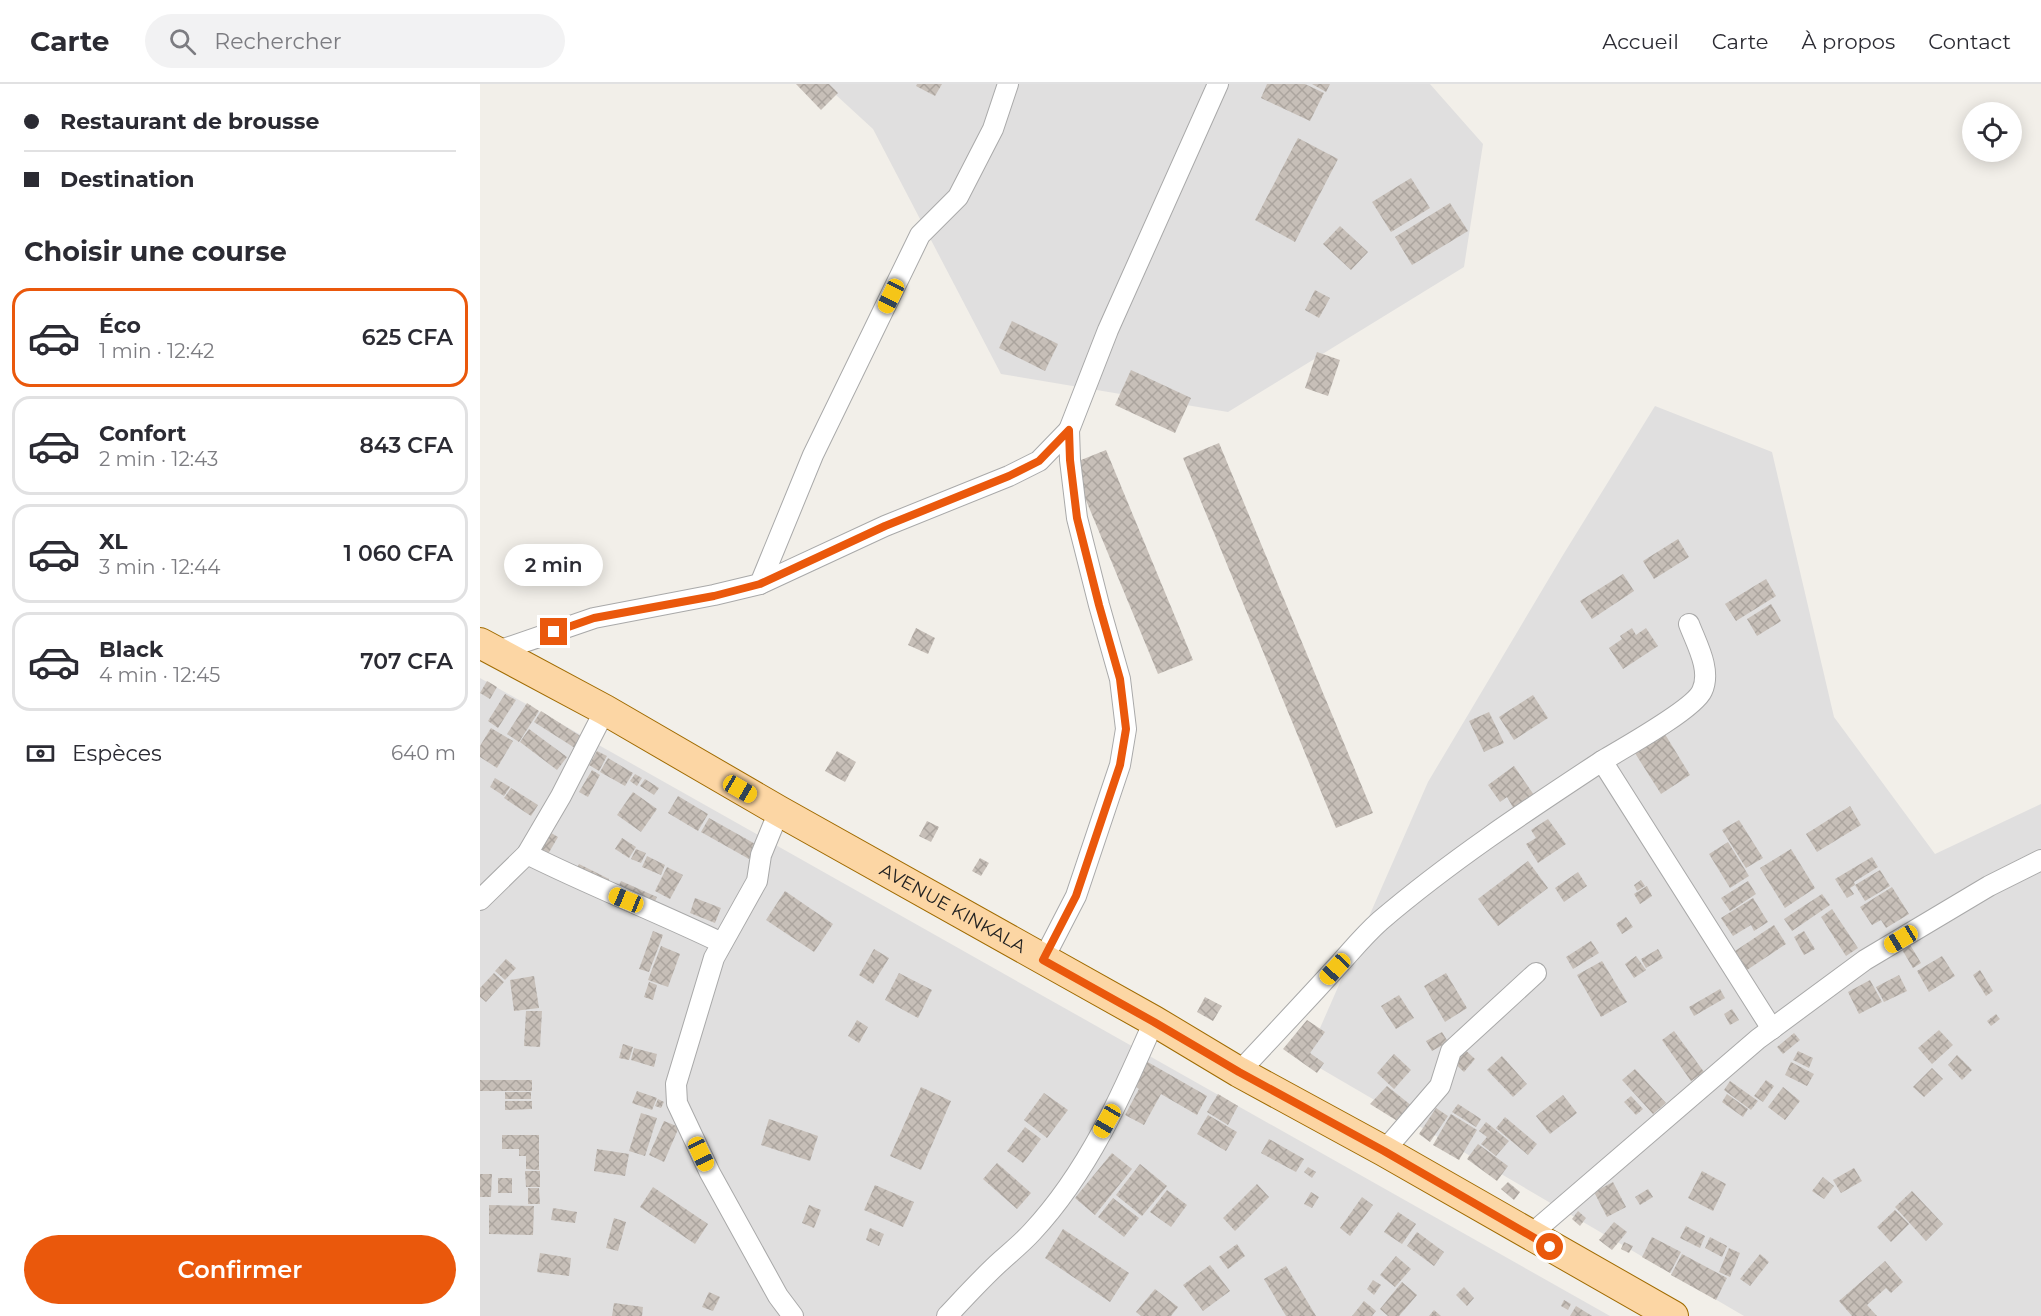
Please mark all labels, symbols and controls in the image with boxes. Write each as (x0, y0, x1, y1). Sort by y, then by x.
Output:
search box (145, 14, 565, 68)
text: Carte (30, 24, 109, 58)
icon: search (166, 25, 199, 58)
text: Rechercher (214, 28, 342, 55)
text: Accueil (1602, 29, 1679, 54)
text: Carte (1712, 29, 1768, 54)
text: À propos (1801, 29, 1895, 54)
text: Contact (1928, 29, 2011, 54)
map controls (1962, 102, 2022, 162)
button: locate (1962, 102, 2022, 162)
text: Restaurant de brousse (60, 108, 319, 135)
text: Destination (60, 166, 195, 193)
text: Choisir une course (24, 235, 287, 268)
car (875, 276, 907, 316)
icon: car (27, 311, 81, 365)
text: Éco (99, 312, 141, 339)
text: 625 CFA (362, 324, 453, 351)
text: 1 min · 12:42 (99, 339, 214, 363)
icon: car (27, 419, 81, 473)
text: Confort (99, 420, 186, 447)
text: 843 CFA (359, 432, 453, 459)
text: 2 min · 12:43 (99, 447, 218, 471)
icon: car (27, 527, 81, 581)
text: XL (99, 528, 128, 555)
text: 1 060 CFA (343, 540, 453, 567)
callout: 2 min (505, 545, 604, 587)
text: 2 min (525, 553, 582, 577)
text: 3 min · 12:44 (99, 555, 220, 579)
route end (540, 618, 567, 645)
icon: car (27, 635, 81, 689)
text: Black (99, 636, 163, 663)
text: 707 CFA (360, 648, 453, 675)
text: 4 min · 12:45 (99, 663, 220, 687)
icon: cash (24, 737, 57, 770)
text: Espèces (72, 740, 162, 767)
text: 640 m (391, 741, 456, 765)
car (720, 772, 760, 806)
street label: AVENUE KINKALA (876, 859, 1030, 958)
car (606, 885, 646, 915)
car (1881, 922, 1921, 956)
car (1316, 950, 1354, 988)
car (1090, 1101, 1124, 1141)
car (685, 1134, 717, 1174)
route start (1536, 1233, 1563, 1260)
button: Confirmer (24, 1235, 456, 1304)

